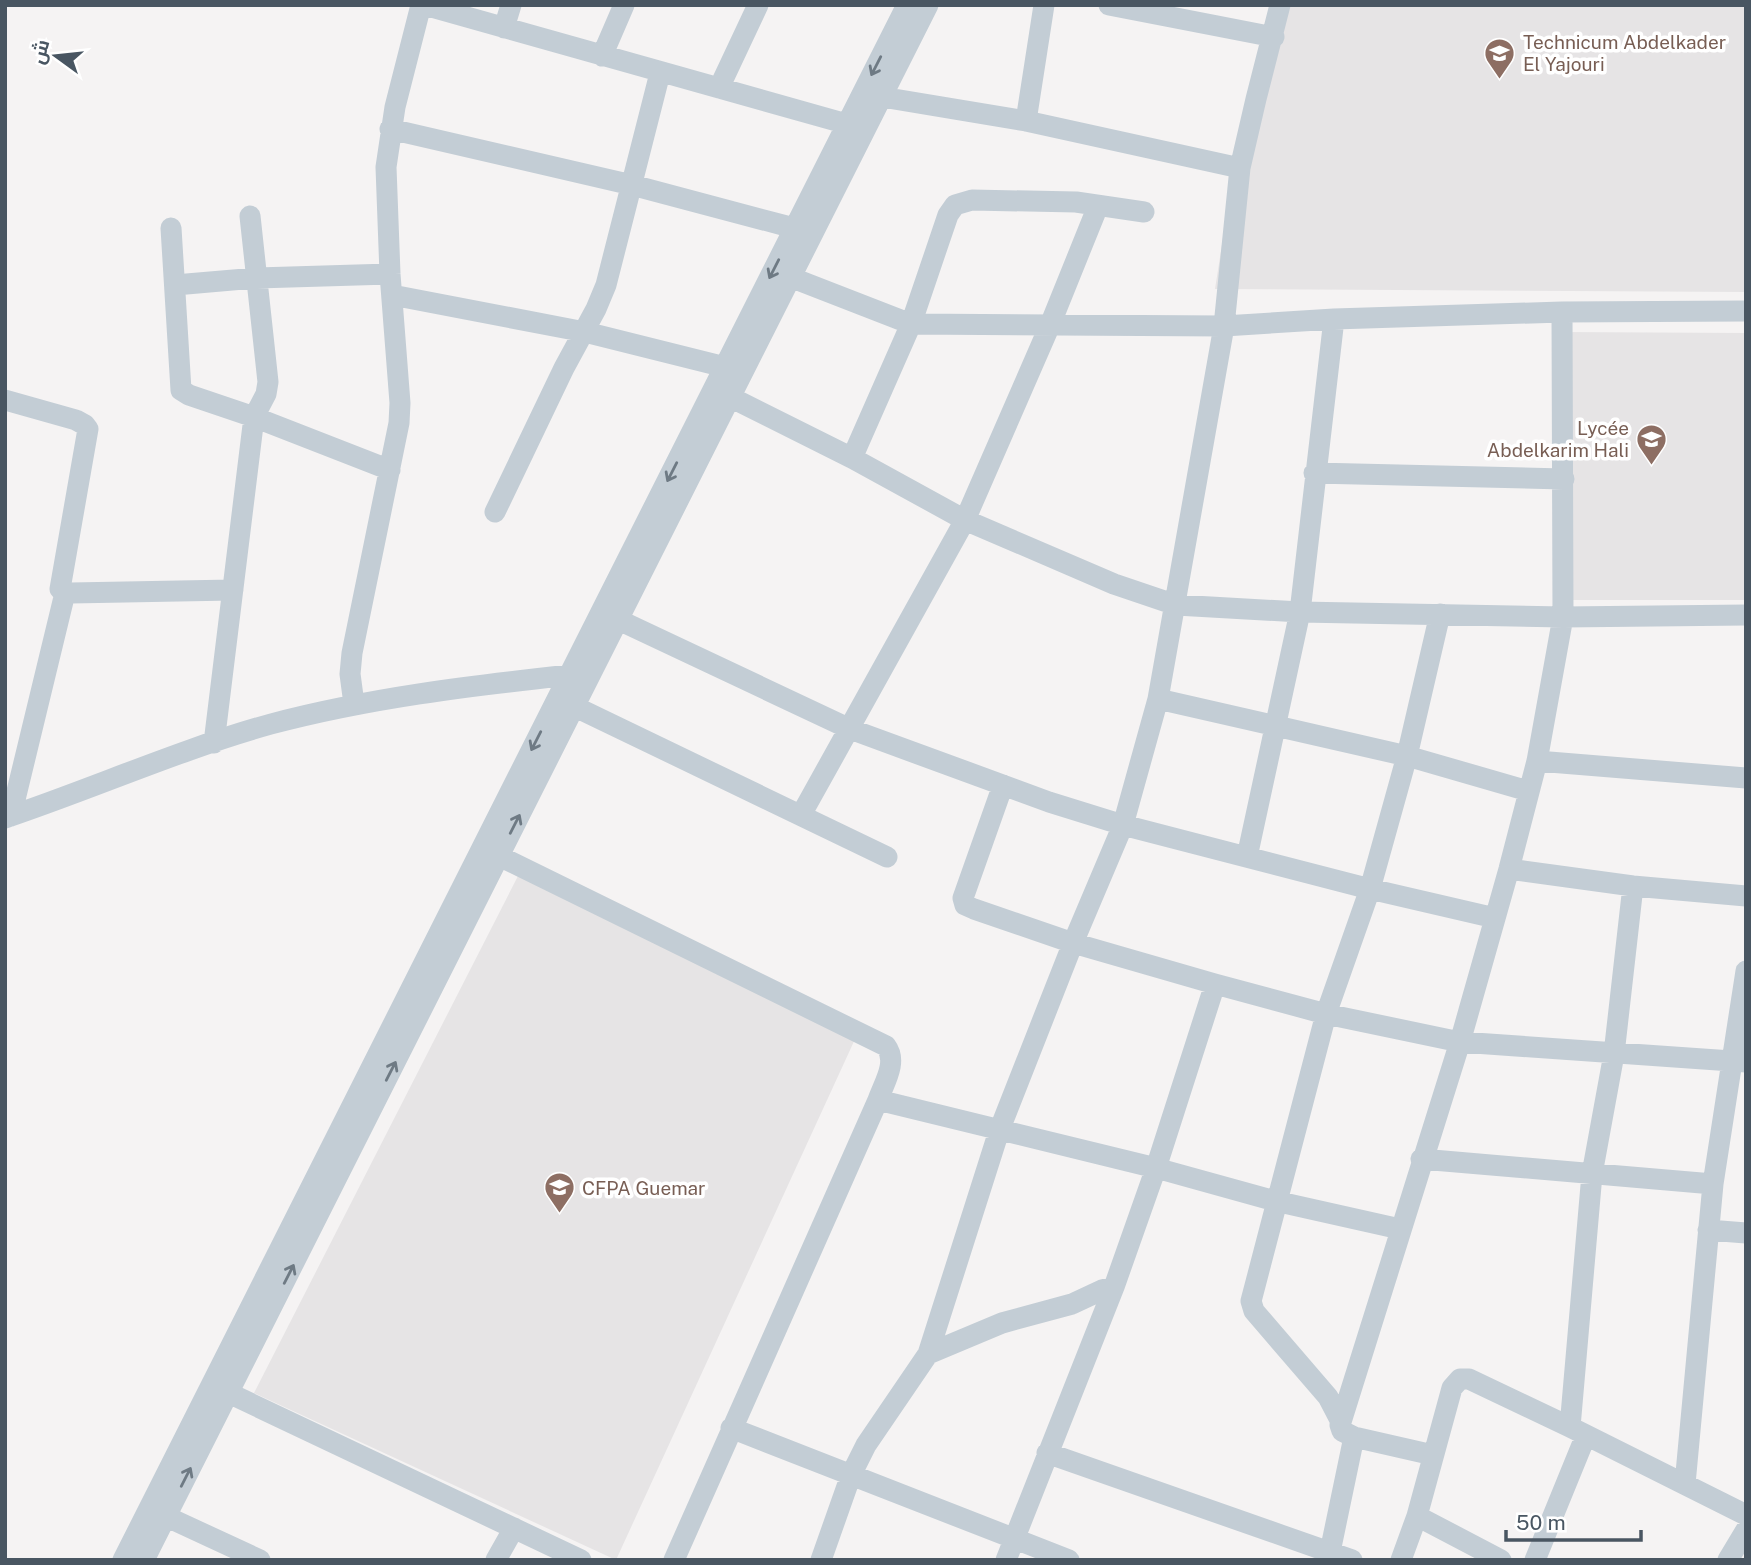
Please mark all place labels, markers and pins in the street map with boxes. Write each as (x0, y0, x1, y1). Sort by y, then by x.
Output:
place label: Technicum Abdelkader El Yajouri (1523, 31, 1726, 75)
school or university icon: Technicum Abdelkader El Yajouri (1483, 36, 1517, 80)
place label: Lycée Abdelkarim Hali (1487, 417, 1629, 461)
school or university icon: Lycée Abdelkarim Hali (1635, 422, 1669, 466)
school or university icon: CFPA Guemar (542, 1171, 576, 1215)
place label: CFPA Guemar (582, 1177, 706, 1199)

